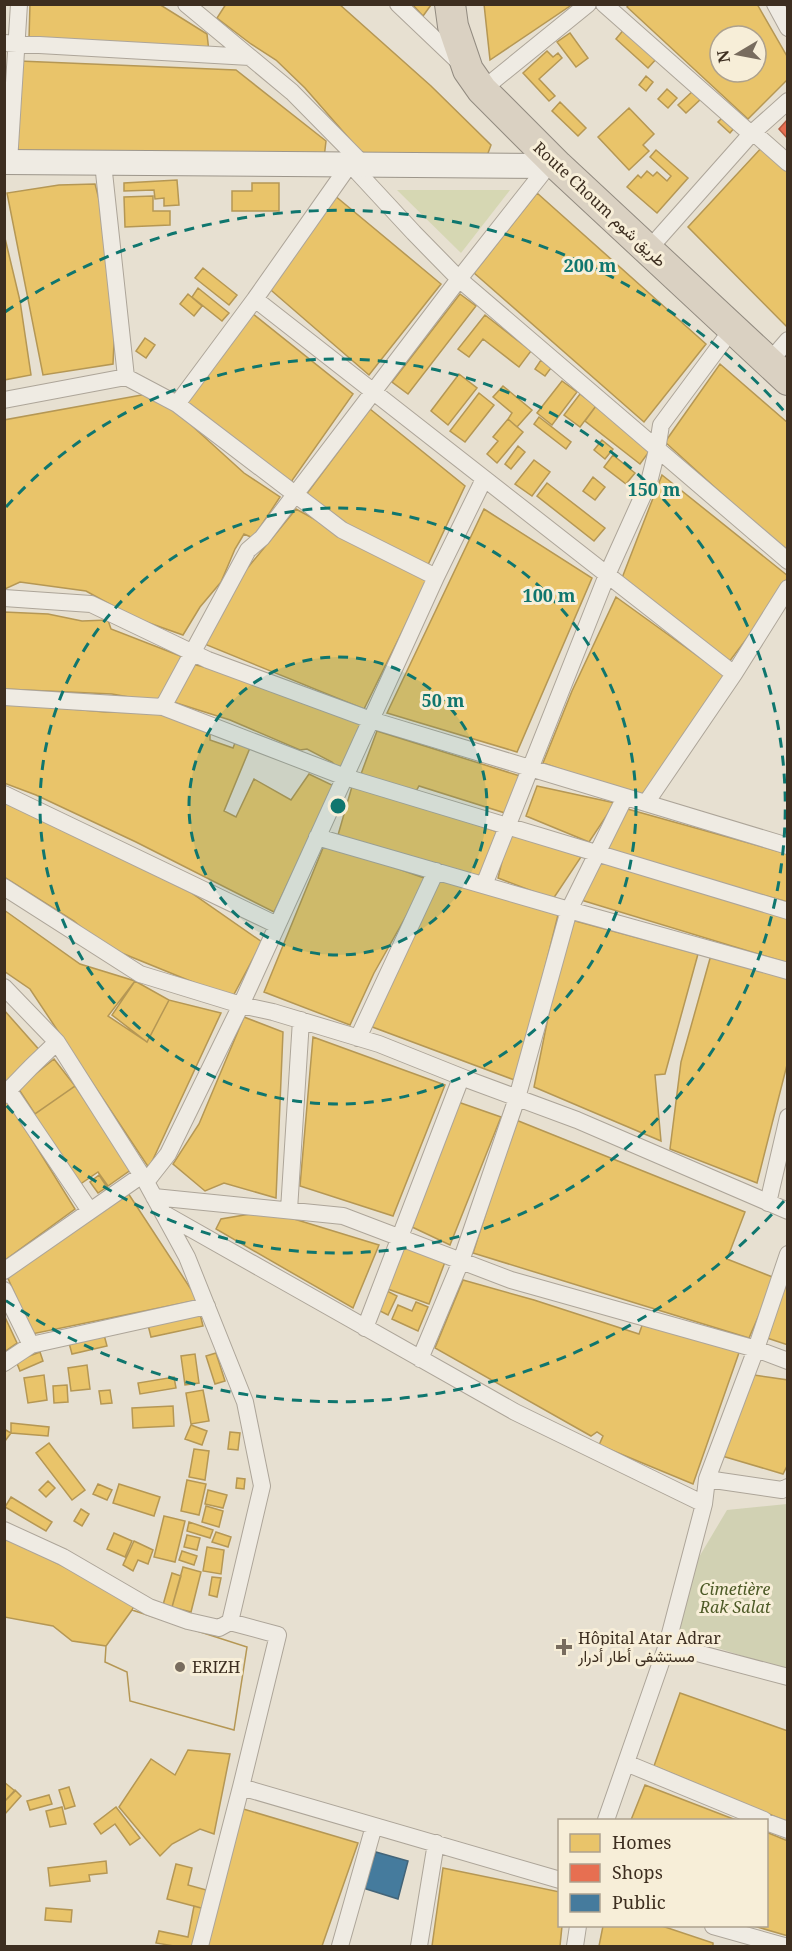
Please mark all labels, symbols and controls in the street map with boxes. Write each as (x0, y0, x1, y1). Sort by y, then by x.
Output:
north arrow (708, 24, 768, 84)
text: N (711, 48, 735, 65)
street label: Route Choum طريق شوم (529, 137, 671, 271)
text: 200 m (564, 253, 617, 277)
text: 150 m (628, 477, 681, 501)
text: 100 m (523, 583, 576, 607)
text: 50 m (422, 688, 465, 712)
centre of rings (328, 796, 348, 816)
park label: Cimetière Rak Salat (698, 1578, 771, 1618)
place label: Hôpital Atar Adrar مستشفى أطار أدرار (577, 1627, 721, 1667)
marker: Hôpital Atar Adrar مستشفى أطار أدرار (555, 1638, 573, 1656)
place label: ERIZH (192, 1656, 241, 1678)
marker: ERIZH (173, 1660, 187, 1674)
legend (558, 1819, 768, 1927)
text: Homes (612, 1830, 671, 1854)
text: Shops (612, 1860, 663, 1884)
text: Public (612, 1890, 666, 1914)

